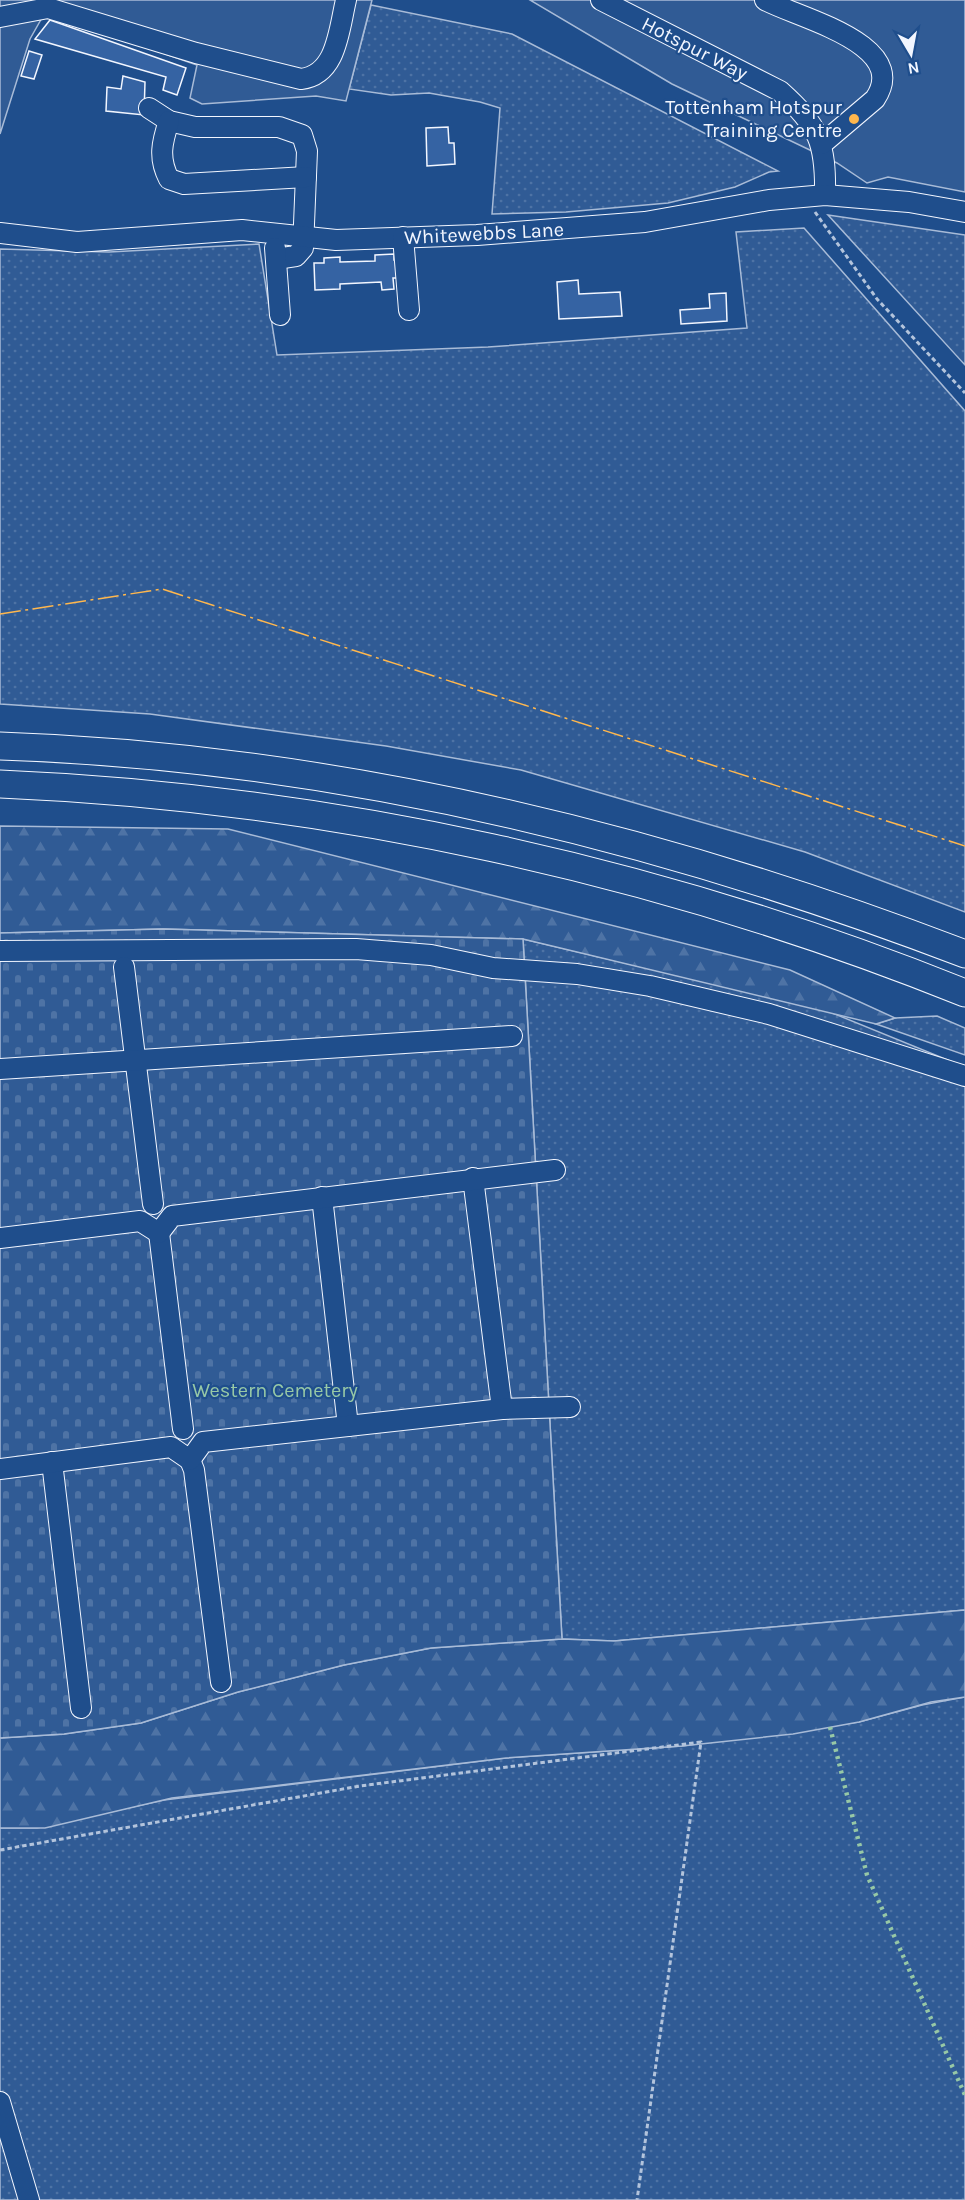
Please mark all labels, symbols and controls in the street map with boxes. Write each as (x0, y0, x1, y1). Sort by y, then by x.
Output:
street label: Hotspur Way (638, 12, 752, 85)
north arrow (881, 24, 941, 84)
text: N (906, 58, 921, 79)
place label: Tottenham Hotspur Training Centre (665, 96, 843, 142)
marker: Tottenham Hotspur Training Centre (847, 112, 861, 126)
street label: Whitewebbs Lane (403, 218, 565, 249)
park label: Western Cemetery (192, 1379, 358, 1402)

